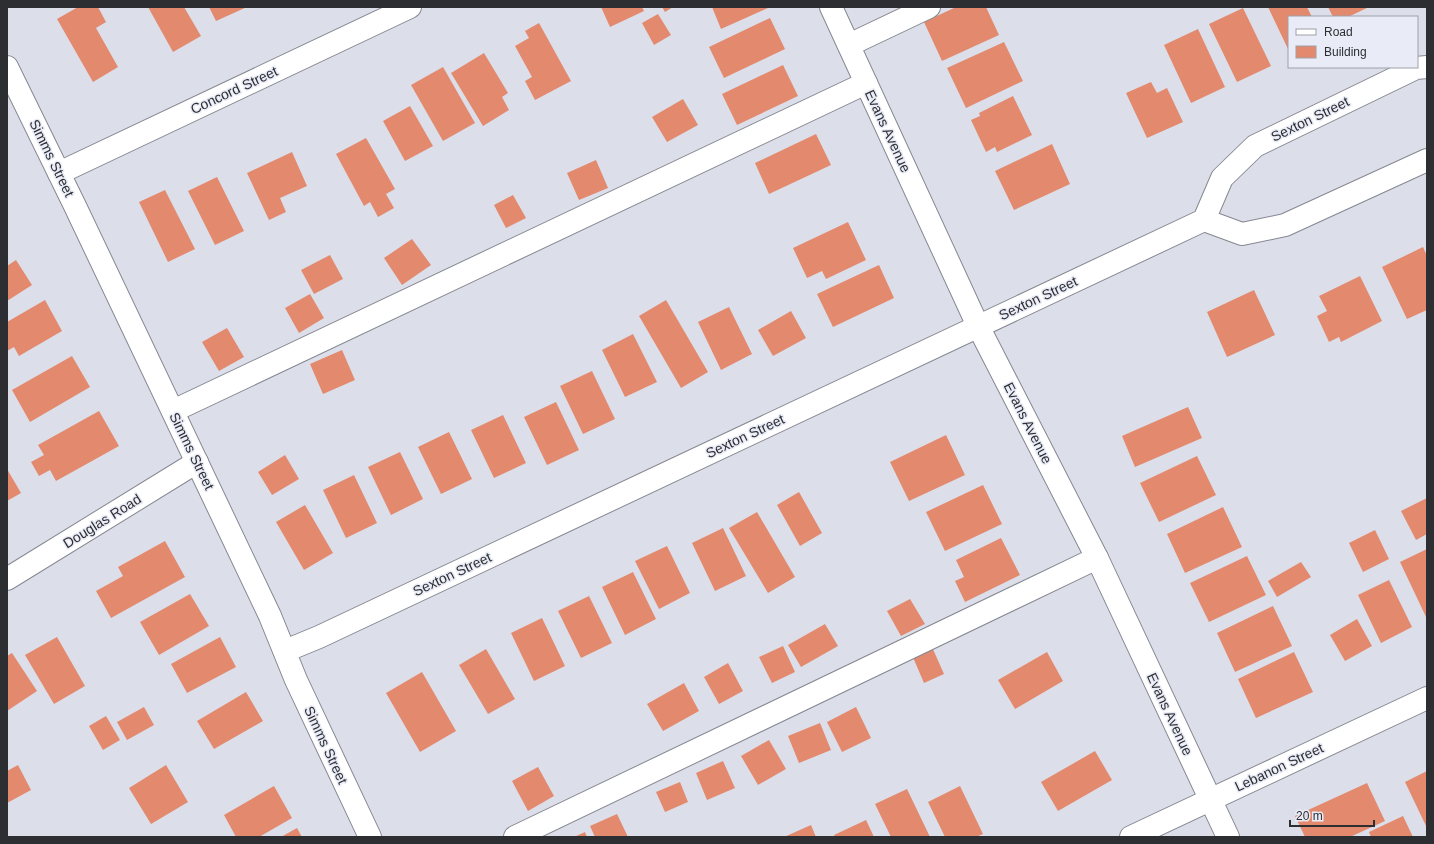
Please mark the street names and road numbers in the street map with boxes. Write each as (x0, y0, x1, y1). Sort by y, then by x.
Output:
street label: Concord Street (188, 63, 280, 117)
street label: Evans Avenue (862, 87, 914, 175)
street label: Sexton Street (1268, 93, 1352, 145)
street label: Simms Street (26, 117, 78, 199)
street label: Sexton Street (996, 273, 1080, 323)
street label: Evans Avenue (1001, 380, 1055, 467)
street label: Simms Street (166, 410, 218, 492)
street label: Sexton Street (703, 411, 787, 461)
street label: Douglas Road (60, 491, 144, 551)
street label: Sexton Street (410, 549, 494, 599)
street label: Evans Avenue (1144, 670, 1196, 758)
street label: Simms Street (301, 704, 351, 787)
street label: Lebanon Street (1232, 739, 1326, 794)

